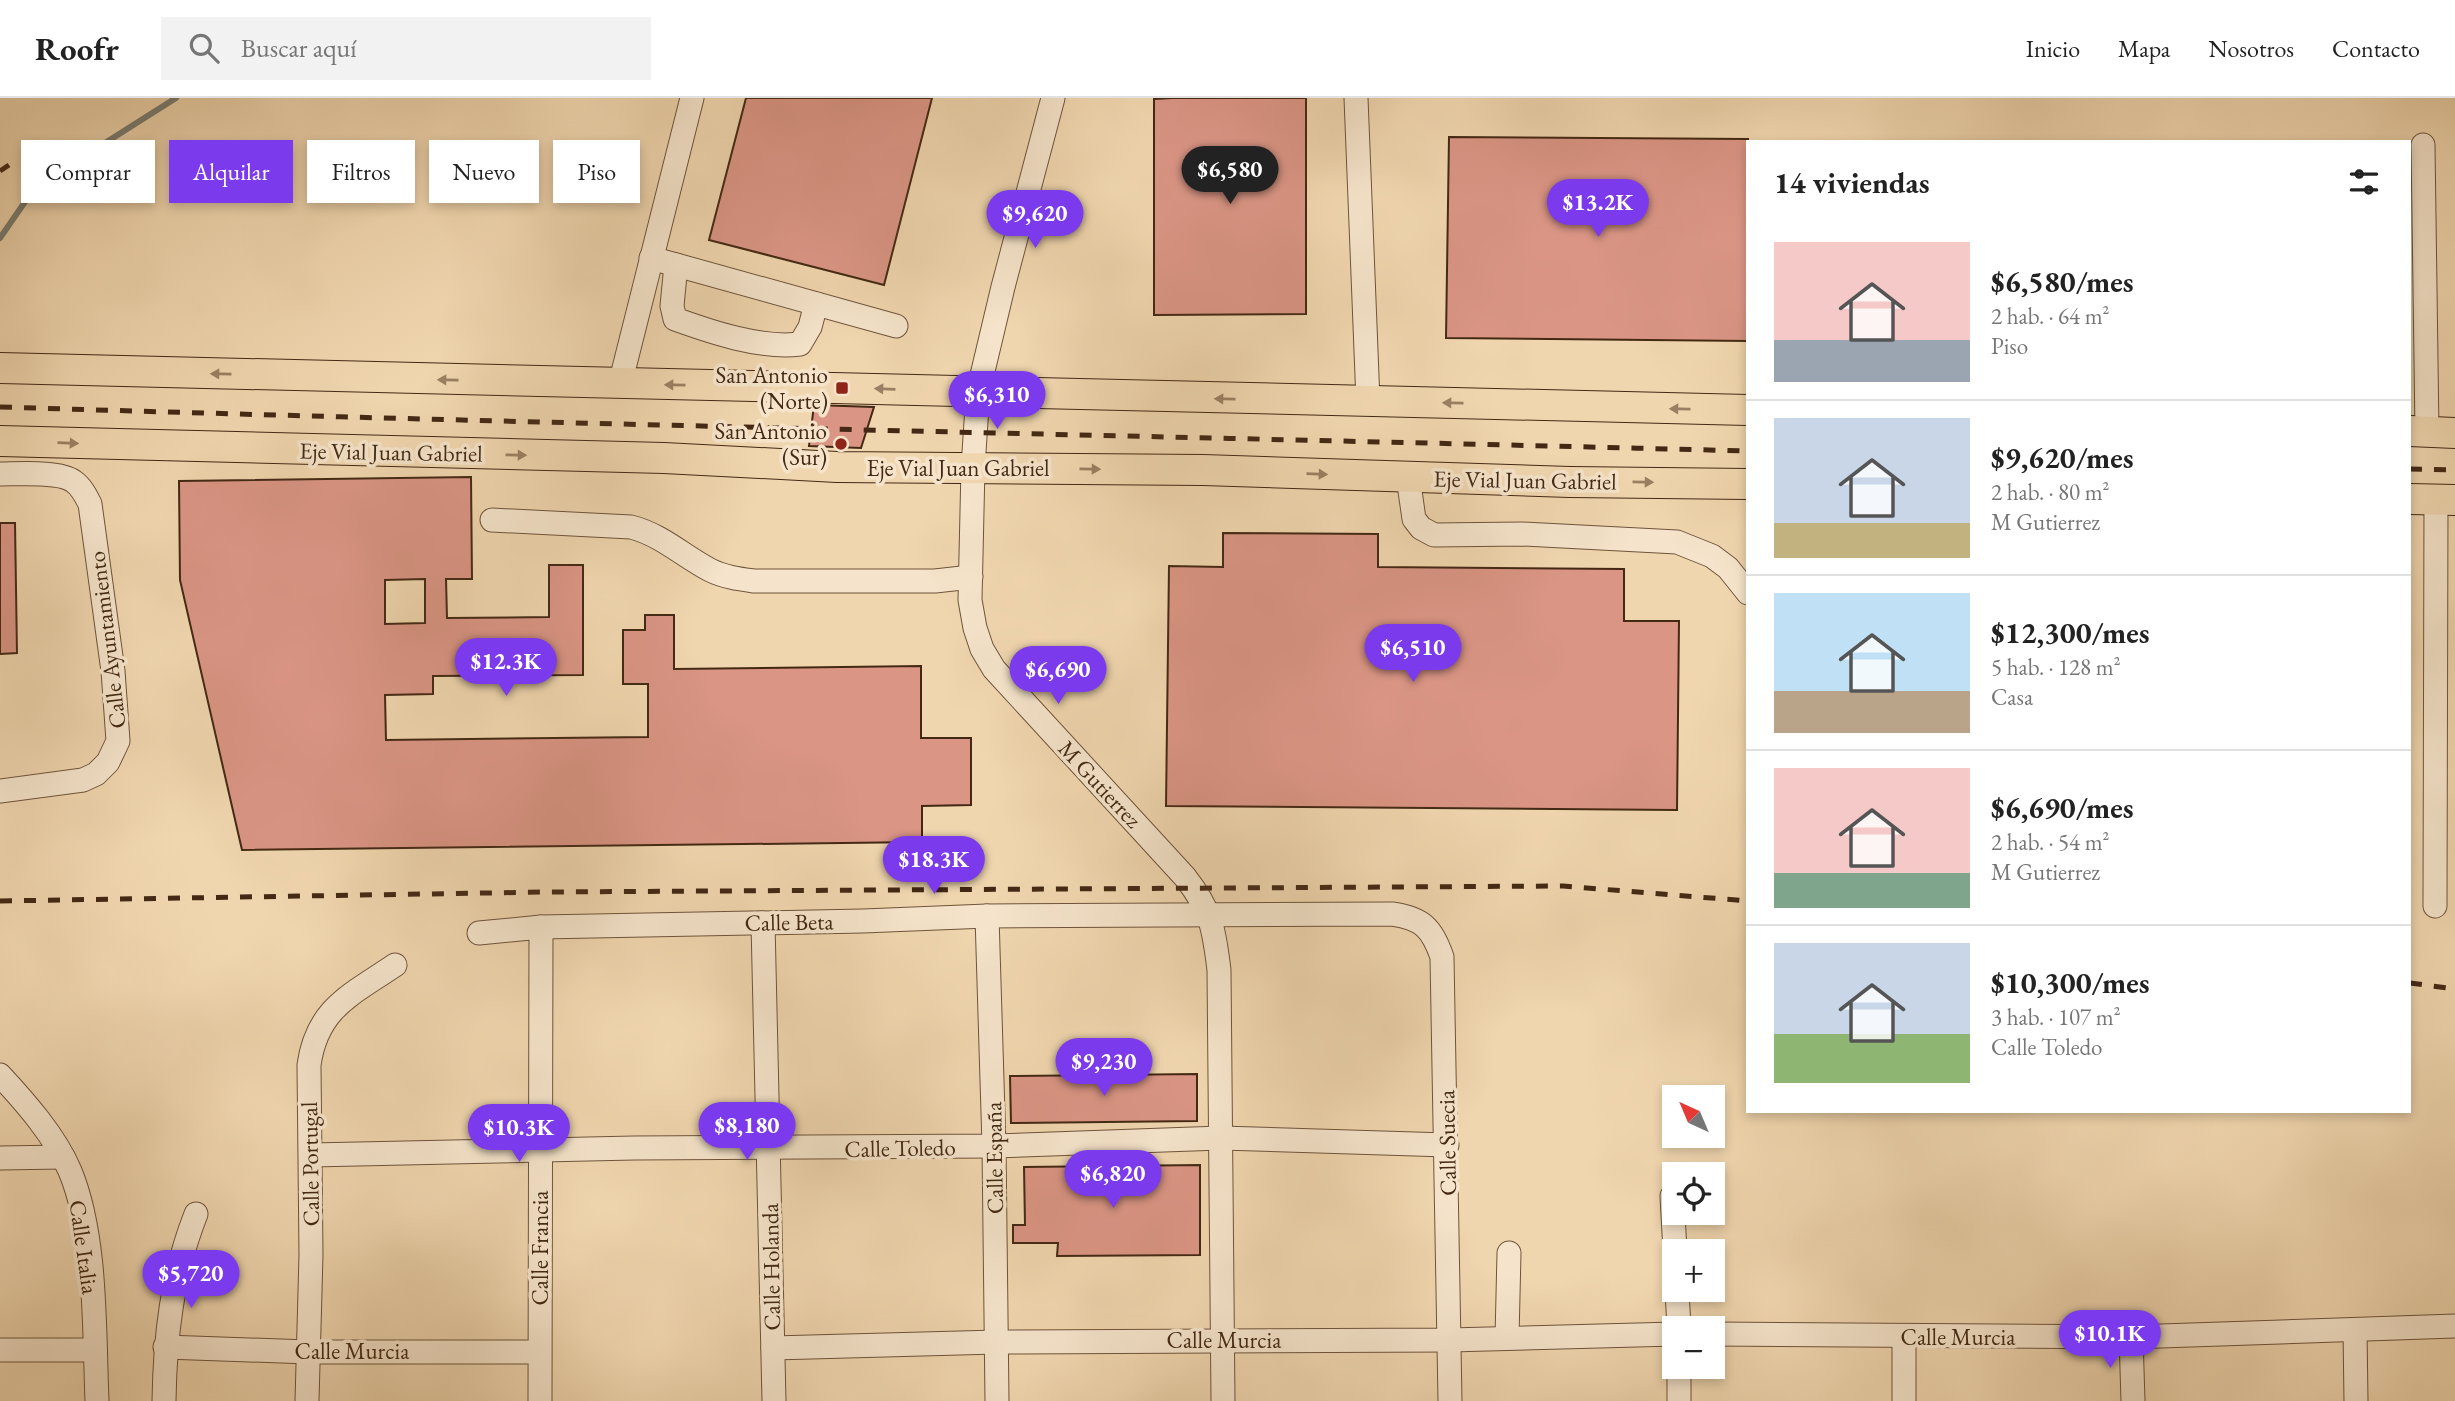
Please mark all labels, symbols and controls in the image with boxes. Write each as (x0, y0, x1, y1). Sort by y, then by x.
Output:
search box (161, 17, 651, 80)
text: Roofr (35, 27, 119, 70)
icon: search (185, 29, 223, 67)
text: Buscar aquí (241, 31, 357, 65)
text: Inicio (2026, 33, 2080, 64)
text: Mapa (2118, 33, 2170, 64)
text: Nosotros (2208, 33, 2294, 64)
text: Contacto (2332, 33, 2420, 64)
chip: Comprar (21, 140, 155, 203)
chip: Alquilar (169, 140, 293, 203)
chip: Filtros (307, 140, 415, 203)
chip: Nuevo (429, 140, 539, 203)
chip: Piso (553, 140, 640, 203)
pin: $6,580 (1173, 146, 1287, 206)
text: $6,580 (1198, 154, 1262, 184)
text: 14 viviendas (1774, 163, 1930, 202)
icon: filters (2345, 163, 2383, 201)
pin: $13.2K (1541, 180, 1655, 239)
text: $13.2K (1563, 187, 1633, 217)
pin: $9,620 (978, 190, 1092, 250)
text: $9,620 (1003, 198, 1067, 228)
text: $6,580/mes (1991, 262, 2134, 301)
icon: home (1830, 270, 1914, 354)
text: 2 hab. · 64 m² (1991, 301, 2110, 331)
text: Piso (1991, 331, 2028, 361)
place label: San Antonio (Norte) (716, 360, 828, 416)
one-way arrow (209, 368, 231, 379)
pin: $6,310 (940, 372, 1054, 431)
one-way arrow (437, 374, 459, 385)
one-way arrow (664, 379, 686, 391)
text: $6,310 (965, 379, 1029, 409)
marker: San Antonio (Norte) (834, 380, 850, 396)
one-way arrow (874, 383, 896, 394)
one-way arrow (1214, 393, 1236, 404)
one-way arrow (1441, 397, 1463, 409)
one-way arrow (1669, 403, 1691, 414)
place label: San Antonio (Sur) (715, 416, 827, 472)
street label: Eje Vial Juan Gabriel (299, 435, 483, 469)
marker: San Antonio (Sur) (833, 436, 849, 452)
one-way arrow (57, 438, 79, 449)
text: $9,620/mes (1991, 438, 2134, 477)
icon: home (1830, 446, 1914, 530)
one-way arrow (505, 449, 527, 460)
street label: Eje Vial Juan Gabriel (866, 453, 1050, 483)
one-way arrow (1079, 463, 1101, 475)
street label: Eje Vial Juan Gabriel (1433, 463, 1617, 497)
one-way arrow (1306, 469, 1328, 480)
one-way arrow (1632, 477, 1654, 488)
text: 2 hab. · 80 m² (1991, 477, 2110, 507)
text: M Gutierrez (1991, 507, 2100, 537)
street label: Calle Ayuntamiento (81, 550, 133, 730)
text: $12,300/mes (1991, 613, 2149, 652)
icon: home (1830, 621, 1914, 705)
pin: $6,510 (1356, 624, 1470, 684)
text: $6,510 (1381, 632, 1445, 662)
pin: $12.3K (449, 638, 563, 698)
text: $12.3K (471, 646, 541, 676)
pin: $6,690 (1001, 646, 1115, 706)
text: 5 hab. · 128 m² (1991, 652, 2121, 682)
text: $6,690 (1026, 654, 1090, 684)
text: Casa (1991, 682, 2033, 712)
street label: M Gutierrez (1052, 734, 1148, 834)
text: $6,690/mes (1991, 788, 2134, 827)
icon: home (1830, 796, 1914, 880)
text: 2 hab. · 54 m² (1991, 827, 2110, 857)
pin: $18.3K (877, 836, 991, 896)
text: $18.3K (899, 844, 969, 874)
text: M Gutierrez (1991, 857, 2100, 887)
street label: Calle Beta (744, 906, 835, 938)
text: $10,300/mes (1991, 963, 2149, 1002)
icon: home (1830, 971, 1914, 1055)
text: 3 hab. · 107 m² (1991, 1002, 2121, 1032)
text: Calle Toledo (1991, 1032, 2102, 1062)
pin: $9,230 (1047, 1038, 1161, 1098)
text: $9,230 (1072, 1046, 1136, 1076)
north arrow (1662, 1085, 1726, 1148)
map controls (1662, 1085, 1725, 1379)
street label: Calle Suecia (1431, 1089, 1463, 1196)
street label: Calle Portugal (294, 1101, 326, 1227)
street label: Calle España (978, 1101, 1010, 1215)
pin: $8,180 (690, 1102, 804, 1162)
pin: $10.3K (462, 1104, 576, 1164)
text: $8,180 (715, 1110, 779, 1140)
text: $10.3K (484, 1112, 554, 1142)
street label: Calle Toledo (844, 1132, 956, 1164)
pin: $6,820 (1056, 1150, 1170, 1210)
text: $6,820 (1081, 1158, 1145, 1188)
button: locate (1662, 1162, 1725, 1225)
street label: Calle Francia (525, 1190, 555, 1306)
street label: Calle Italia (63, 1198, 106, 1297)
street label: Calle Holanda (755, 1202, 787, 1331)
button: + (1662, 1239, 1725, 1302)
pin: $5,720 (134, 1250, 248, 1310)
text: $5,720 (159, 1258, 223, 1288)
pin: $10.1K (2053, 1310, 2167, 1370)
button: − (1662, 1316, 1725, 1379)
text: $10.1K (2075, 1318, 2145, 1348)
street label: Calle Murcia (1901, 1322, 2016, 1352)
street label: Calle Murcia (1167, 1325, 1282, 1355)
street label: Calle Murcia (295, 1336, 410, 1366)

